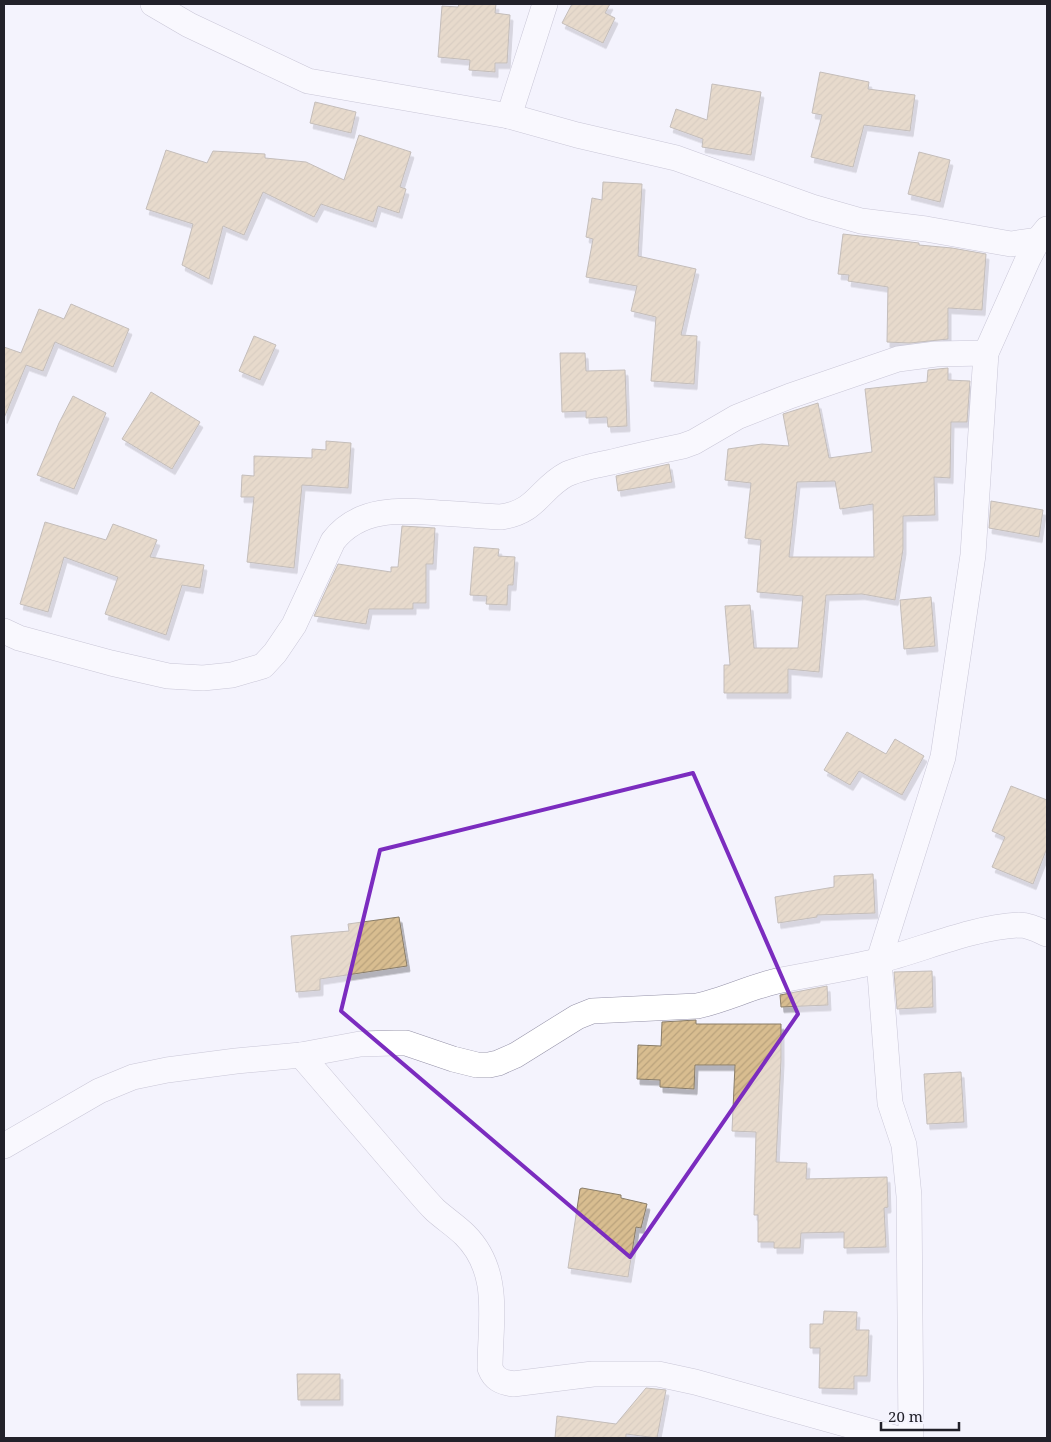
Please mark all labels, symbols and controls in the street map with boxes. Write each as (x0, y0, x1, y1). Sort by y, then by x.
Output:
scale bar (881, 1400, 958, 1432)
text: 20 m (888, 1406, 923, 1426)

